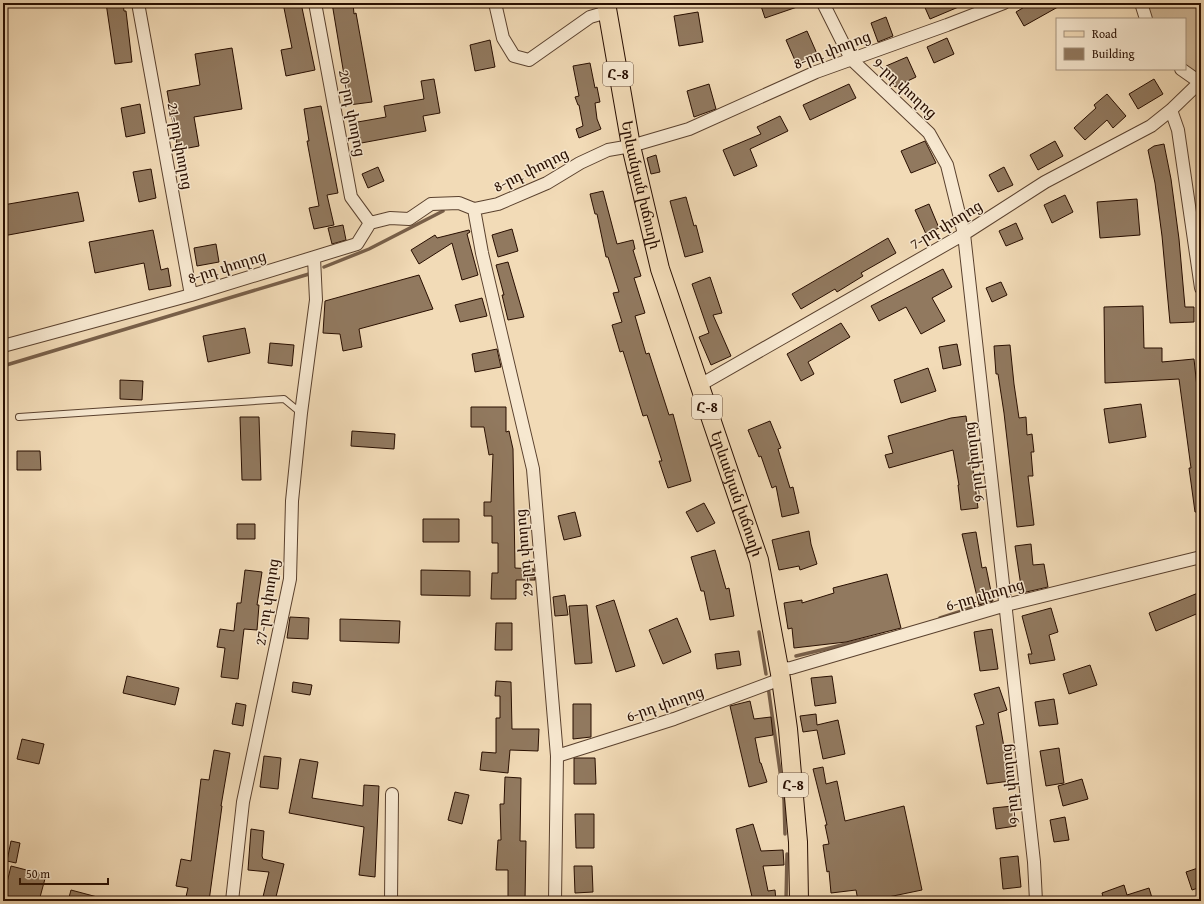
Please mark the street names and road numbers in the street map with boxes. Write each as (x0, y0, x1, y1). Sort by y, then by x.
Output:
street label: 8-րդ փողոց (790, 25, 873, 74)
street label: 9-րդ փողոց (869, 52, 942, 123)
road number: Հ-8 (603, 62, 633, 86)
street label: 20-րդ փողոց (334, 68, 371, 158)
street label: 21-րդ փողոց (163, 101, 198, 191)
street label: Երևանյան խճուղի (617, 119, 666, 251)
street label: 8-րդ փողոց (490, 142, 572, 197)
street label: 7-րդ փողոց (906, 195, 986, 254)
street label: 8-րդ փողոց (185, 245, 269, 288)
road number: Հ-8 (692, 395, 722, 419)
street label: 9-րդ փողոց (958, 421, 989, 503)
street label: Երևանյան խճուղի (706, 428, 768, 560)
street label: 29-րդ փողոց (509, 508, 538, 598)
street label: 27-րդ փողոց (249, 557, 284, 647)
street label: 6-րդ փողոց (943, 573, 1027, 616)
street label: 6-րդ փողոց (623, 680, 706, 727)
street label: 9-րդ փողոց (995, 743, 1024, 825)
road number: Հ-8 (778, 773, 808, 797)

